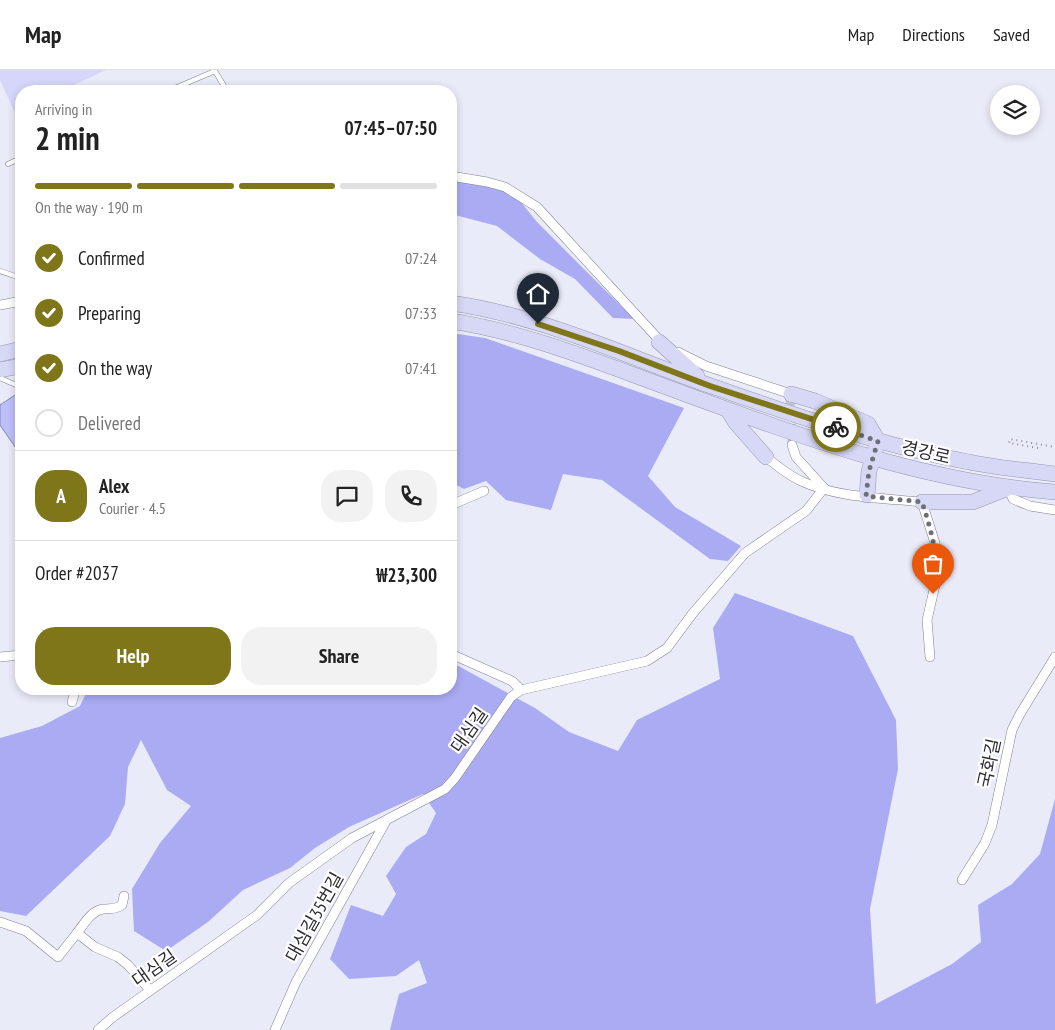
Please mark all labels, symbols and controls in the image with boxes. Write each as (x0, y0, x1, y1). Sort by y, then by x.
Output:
text: Map (25, 19, 62, 50)
text: Map (848, 23, 874, 46)
text: Directions (902, 23, 965, 46)
text: Saved (993, 23, 1030, 46)
map controls (990, 85, 1040, 135)
button: layers (990, 85, 1040, 135)
text: Arriving in (35, 99, 92, 119)
text: 07:45–07:50 (344, 116, 437, 140)
text: 2 min (35, 117, 100, 159)
text: On the way · 190 m (35, 197, 143, 217)
icon: check (35, 244, 63, 272)
text: Confirmed (78, 246, 145, 270)
text: 07:24 (405, 248, 437, 268)
pin (517, 273, 559, 324)
icon: home (524, 280, 552, 308)
icon: check (35, 299, 63, 327)
text: Preparing (78, 301, 141, 325)
text: 07:33 (405, 303, 437, 323)
icon: check (35, 354, 63, 382)
text: On the way (78, 356, 152, 380)
text: 07:41 (405, 358, 437, 378)
courier (811, 402, 861, 452)
text: Delivered (78, 411, 141, 435)
icon: bike (822, 413, 850, 441)
street label: 경강로 (899, 435, 953, 469)
button: chat (321, 470, 373, 522)
button: phone (385, 470, 437, 522)
text: Alex (99, 474, 129, 498)
text: A (56, 484, 66, 508)
text: Courier · 4.5 (99, 498, 166, 518)
pin (912, 543, 954, 594)
icon: bag (919, 550, 947, 578)
text: Order #2037 (35, 561, 119, 585)
text: ₩23,300 (376, 563, 437, 587)
button: Help (35, 627, 231, 685)
button: Share (241, 627, 437, 685)
street label: 대심길 (445, 703, 493, 757)
street label: 국화길 (973, 736, 1005, 790)
street label: 대심길35번길 (280, 868, 348, 966)
street label: 대심길 (127, 944, 181, 992)

